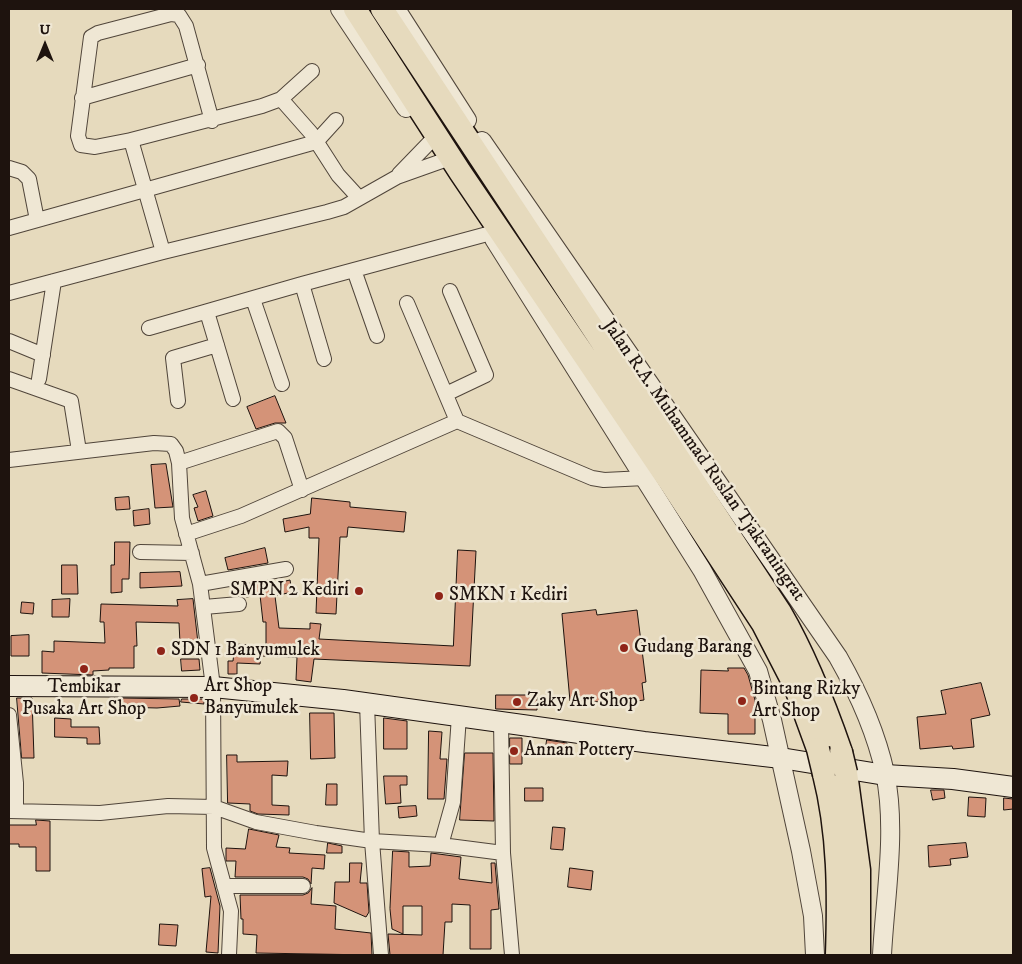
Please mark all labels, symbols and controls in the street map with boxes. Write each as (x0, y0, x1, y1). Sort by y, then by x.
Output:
north arrow (20, 20, 70, 70)
text: U (40, 21, 50, 39)
street label: Jalan R.A. Muhammad Ruslan Tjakraningrat (597, 316, 809, 606)
place label: SMPN 2 Kediri (230, 580, 349, 602)
marker: SMPN 2 Kediri (353, 585, 365, 597)
place label: SMKN 1 Kediri (449, 585, 568, 607)
marker: SMKN 1 Kediri (433, 590, 445, 602)
place label: Gudang Barang (634, 637, 752, 659)
place label: SDN 1 Banyumulek (171, 640, 320, 662)
marker: Gudang Barang (618, 642, 630, 654)
marker: SDN 1 Banyumulek (155, 645, 167, 657)
marker: Tembikar Pusaka Art Shop (78, 663, 90, 675)
place label: Art Shop Banyumulek (204, 676, 298, 720)
place label: Tembikar Pusaka Art Shop (22, 677, 146, 721)
place label: Bintang Rizky Art Shop (752, 679, 860, 723)
place label: Zaky Art Shop (527, 691, 638, 713)
marker: Art Shop Banyumulek (188, 692, 200, 704)
marker: Bintang Rizky Art Shop (736, 695, 748, 707)
marker: Zaky Art Shop (511, 696, 523, 708)
place label: Annan Pottery (524, 740, 634, 762)
marker: Annan Pottery (508, 745, 520, 757)

